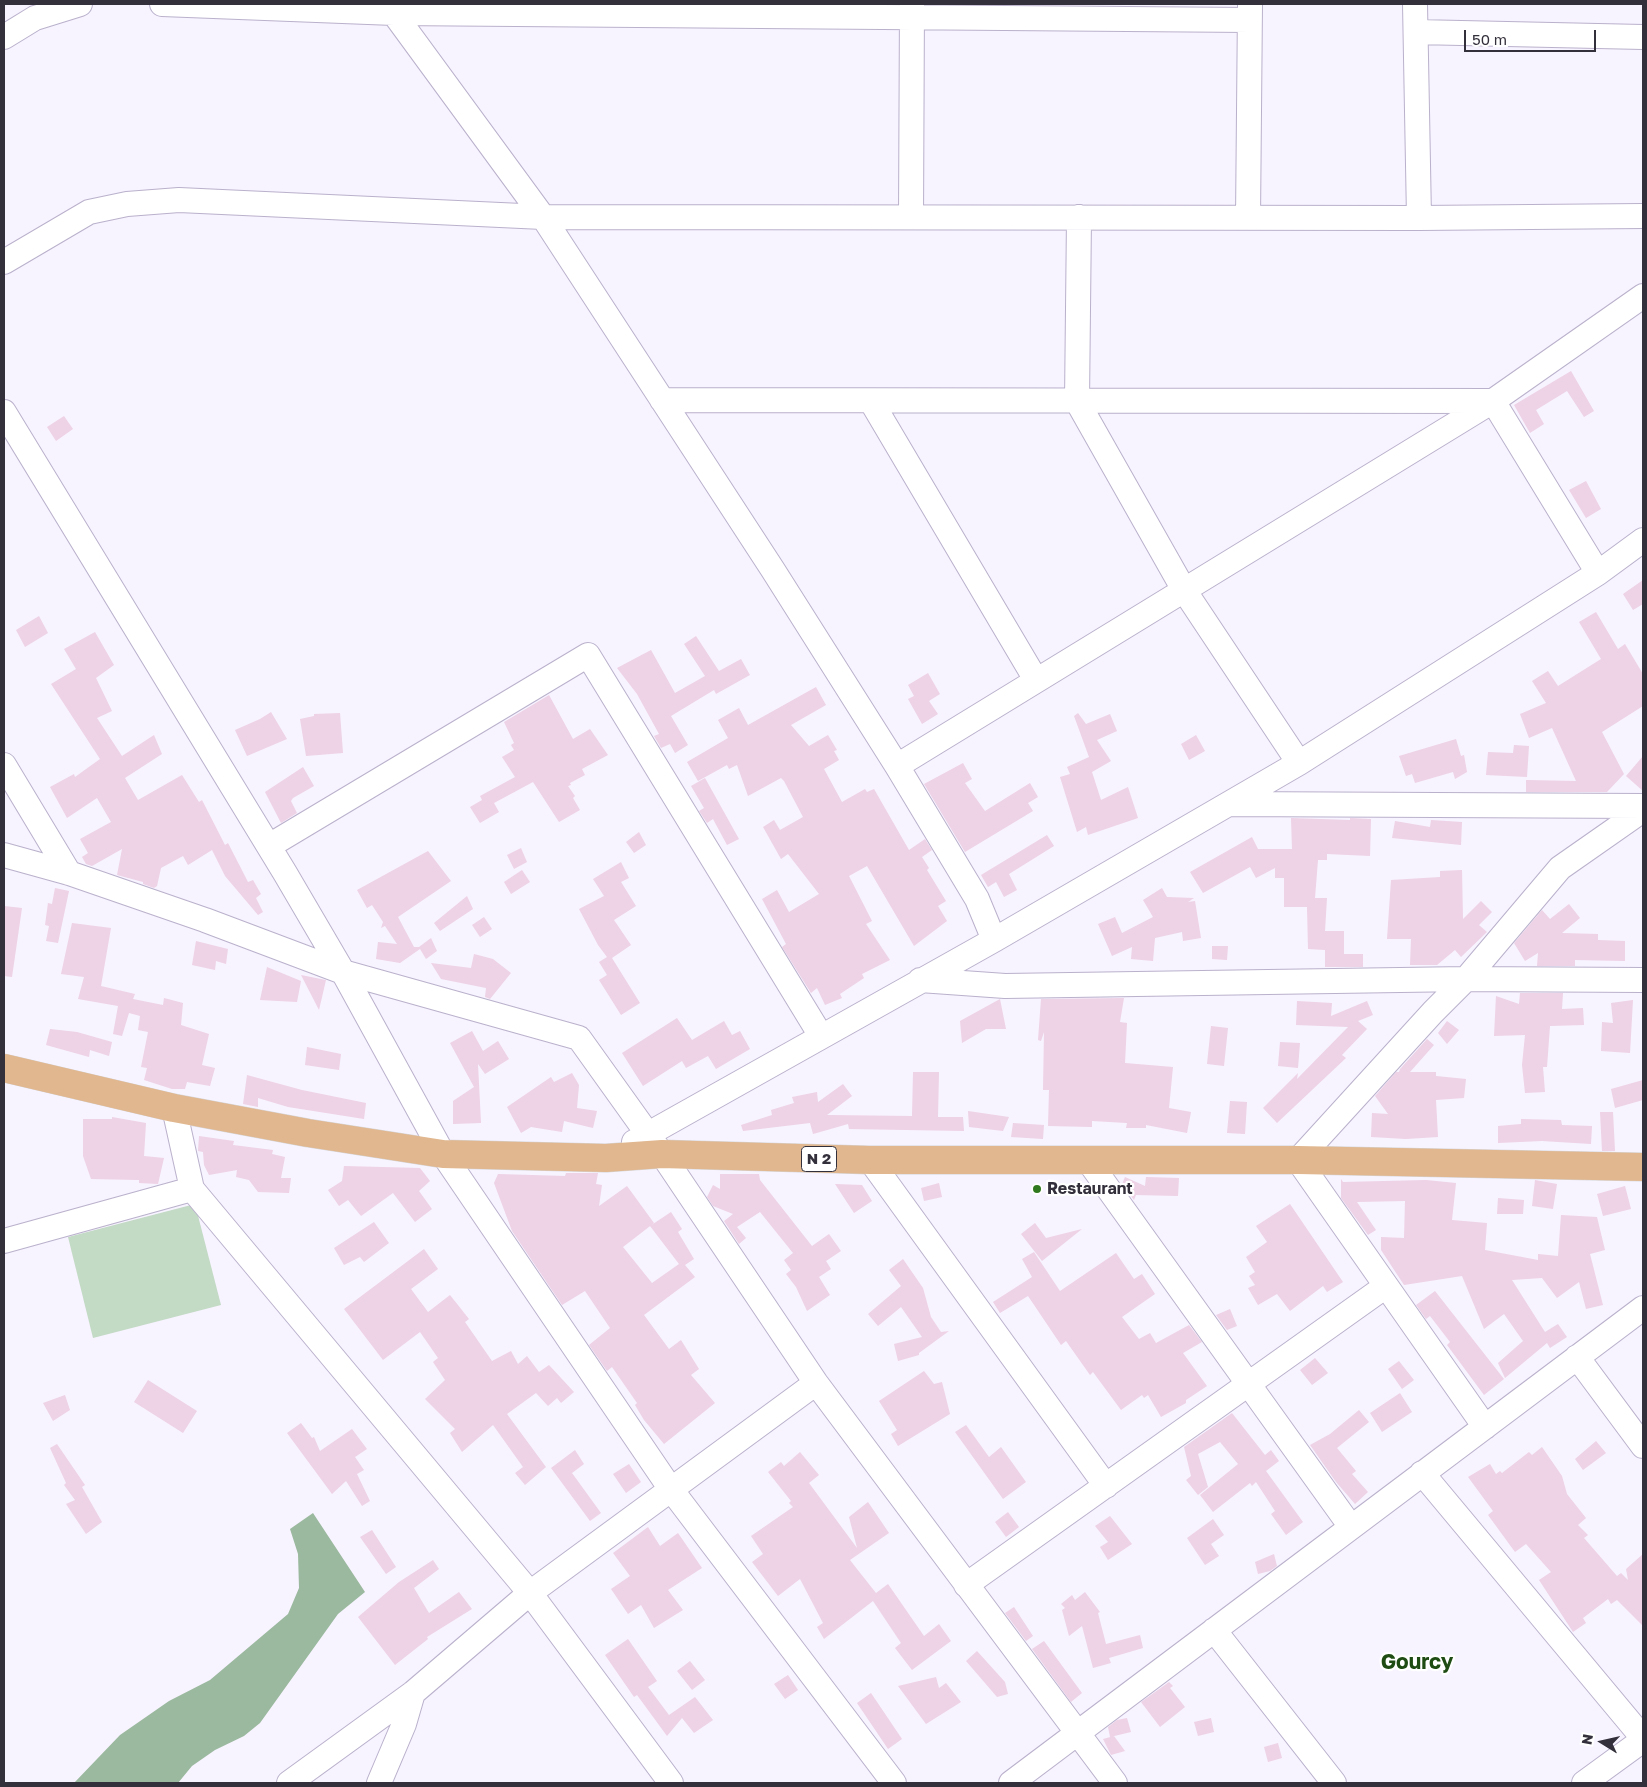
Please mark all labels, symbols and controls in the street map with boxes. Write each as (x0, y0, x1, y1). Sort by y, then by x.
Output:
scale bar (1467, 20, 1600, 52)
text: 50 m (1472, 30, 1507, 48)
road number: N 2 (802, 1146, 836, 1172)
place label: Restaurant (1047, 1179, 1133, 1199)
marker: Restaurant (1031, 1183, 1043, 1195)
district label: Gourcy (1381, 1649, 1453, 1675)
north arrow (1577, 1717, 1627, 1767)
text: N (1577, 1733, 1596, 1746)

